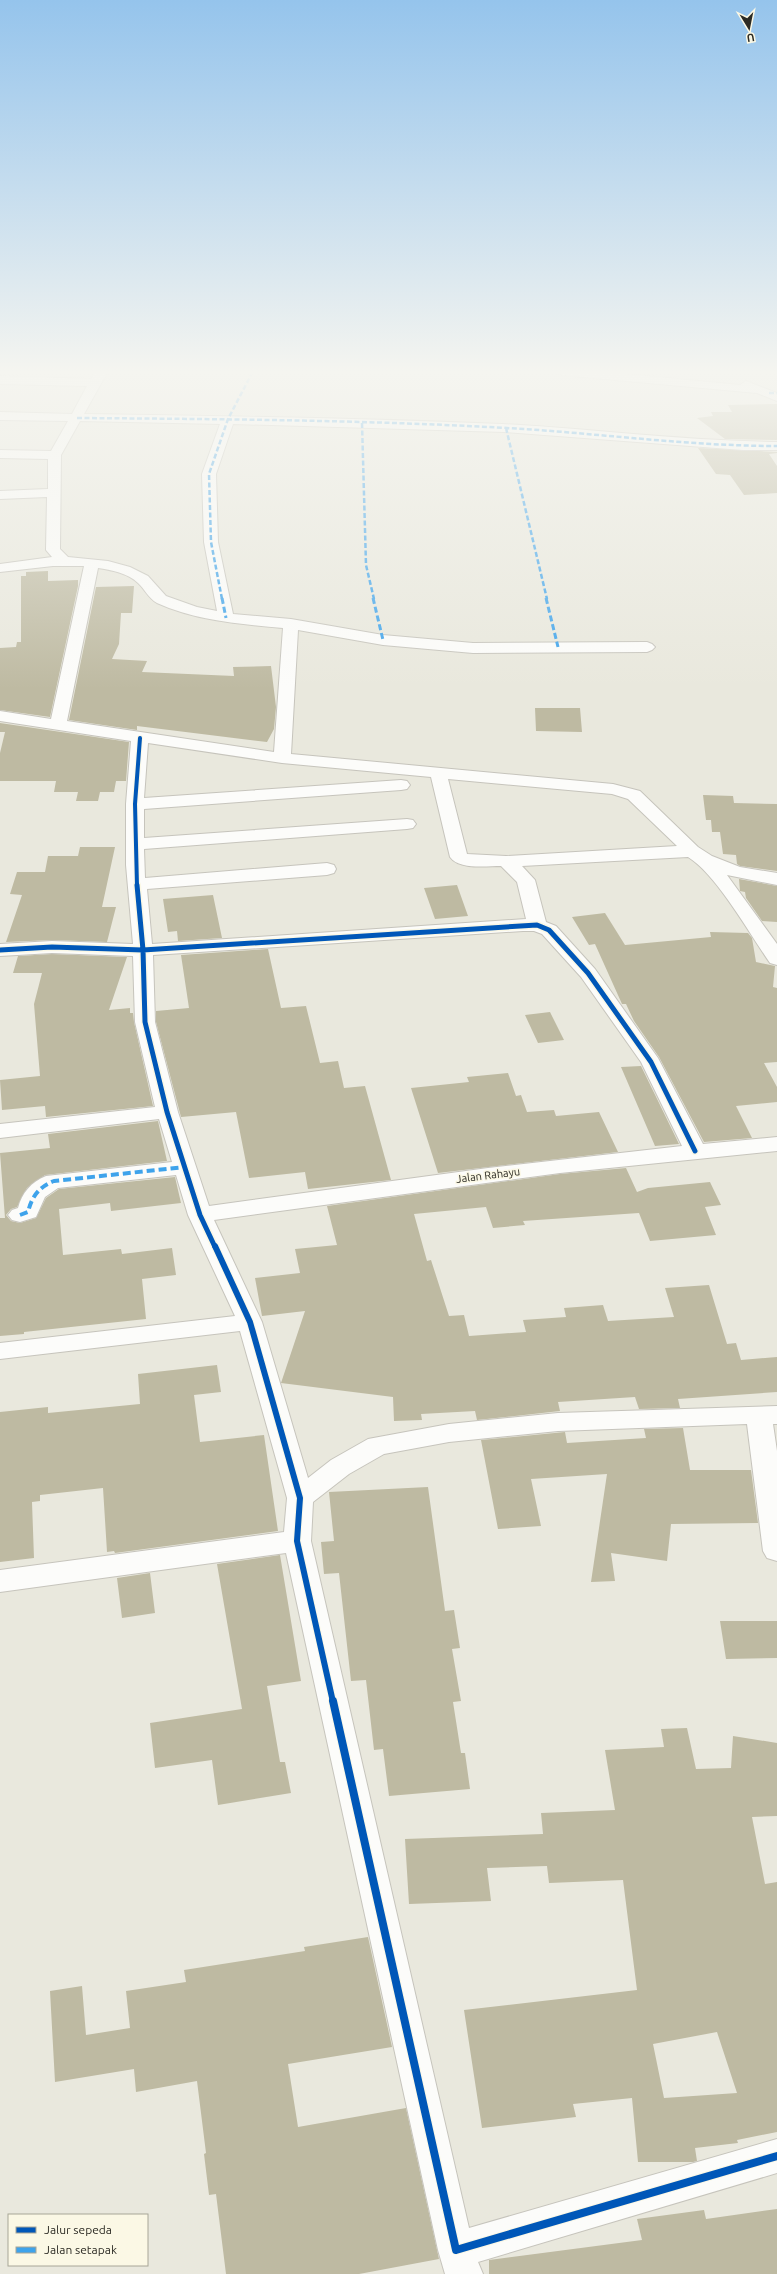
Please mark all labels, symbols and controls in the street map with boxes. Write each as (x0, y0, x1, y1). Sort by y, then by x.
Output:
north arrow (729, 8, 769, 48)
text: U (746, 31, 756, 44)
street label: Jalan Rahayu (455, 1165, 521, 1185)
legend (8, 2214, 148, 2266)
text: Jalur sepeda (44, 2223, 112, 2236)
text: Jalan setapak (44, 2243, 117, 2256)

